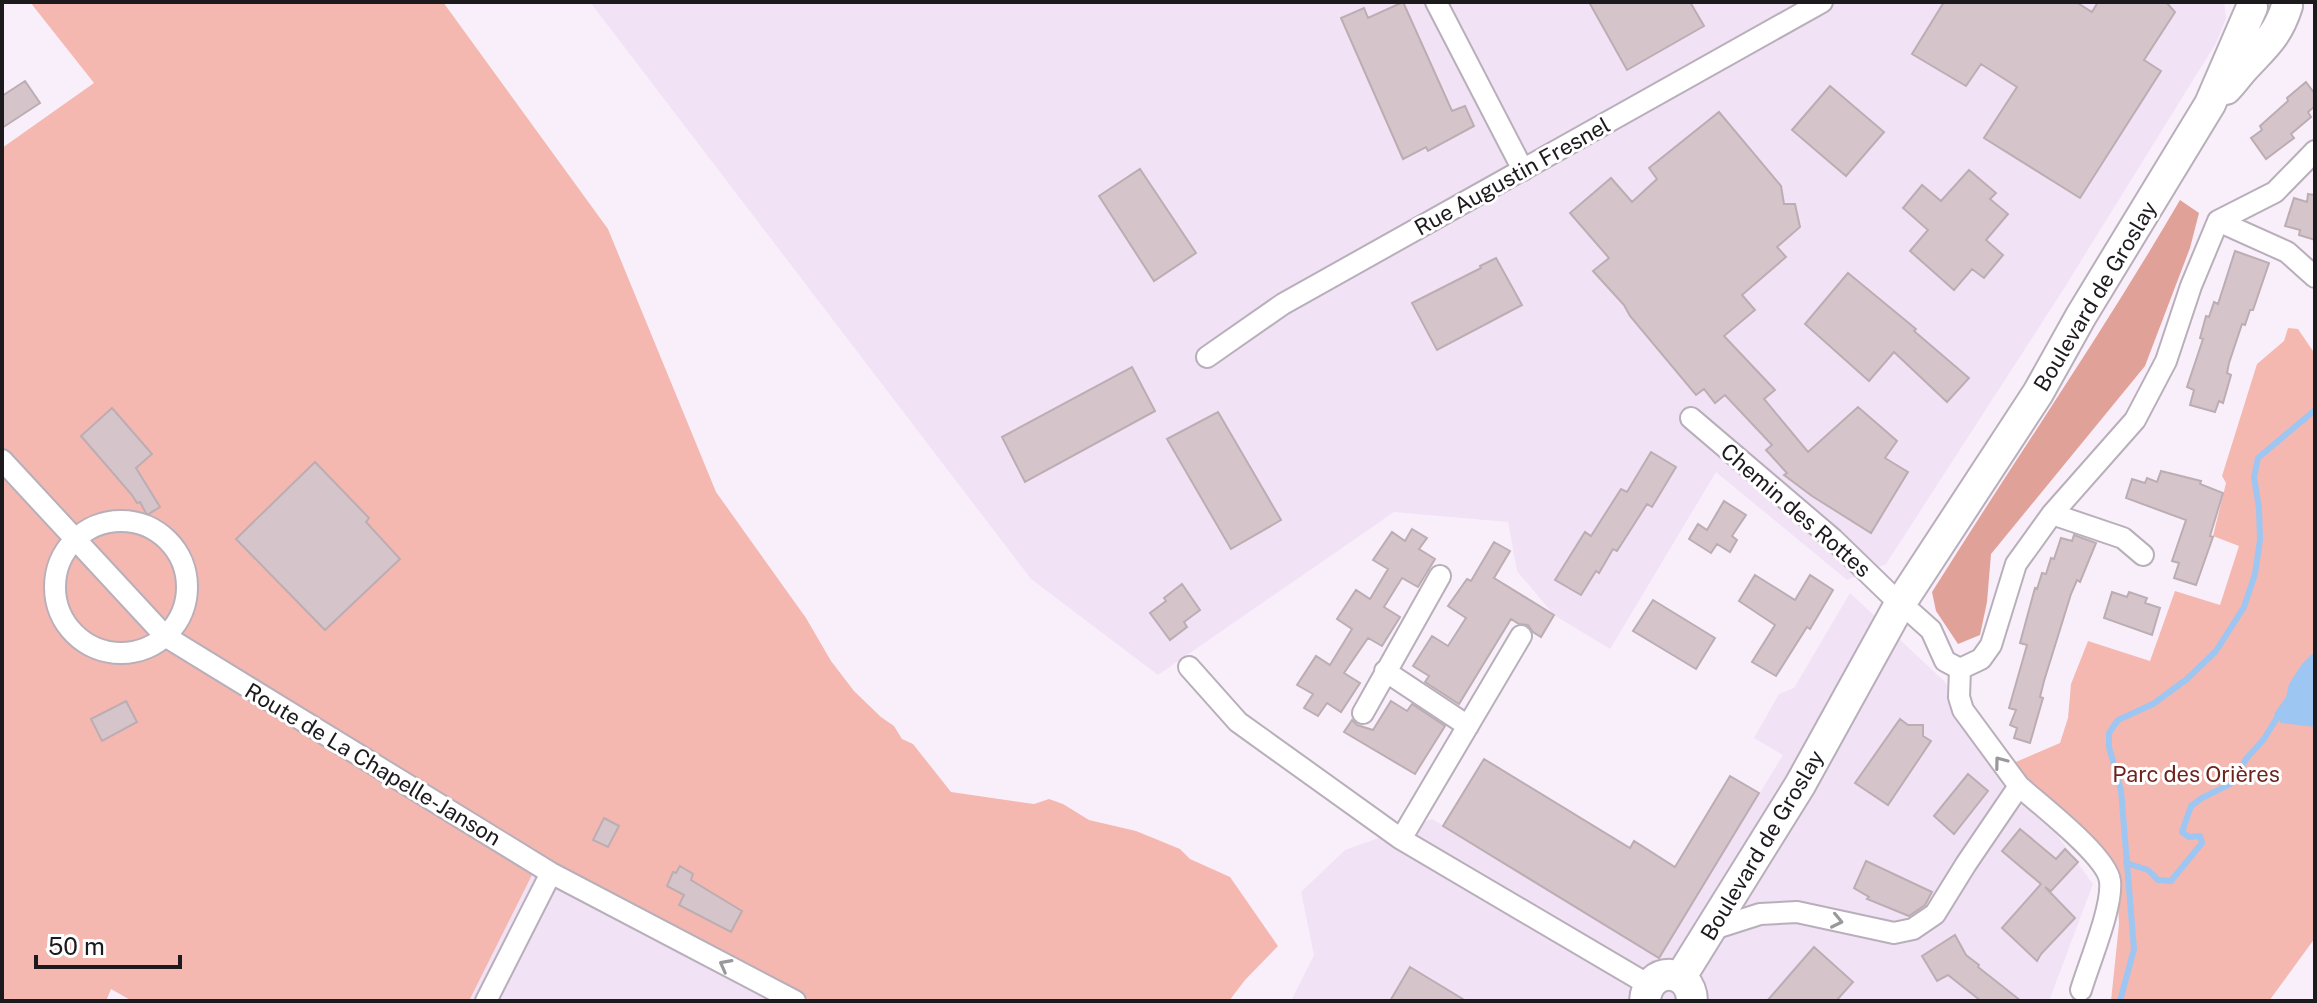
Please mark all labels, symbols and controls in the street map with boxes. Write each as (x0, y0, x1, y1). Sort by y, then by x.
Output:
street label: Rue Augustin Fresnel (1410, 111, 1614, 241)
street label: Boulevard de Groslay (2028, 196, 2162, 396)
street label: Chemin des Rottes (1716, 438, 1876, 582)
street label: Route de La Chapelle-Janson (240, 677, 506, 851)
street label: Boulevard de Groslay (1695, 745, 1829, 945)
one-way arrow (1996, 756, 2010, 771)
park label: Parc des Orières (2112, 761, 2280, 787)
one-way arrow (1830, 912, 1843, 929)
scale bar (36, 919, 180, 969)
text: 50 m (48, 932, 105, 960)
one-way arrow (719, 959, 734, 974)

